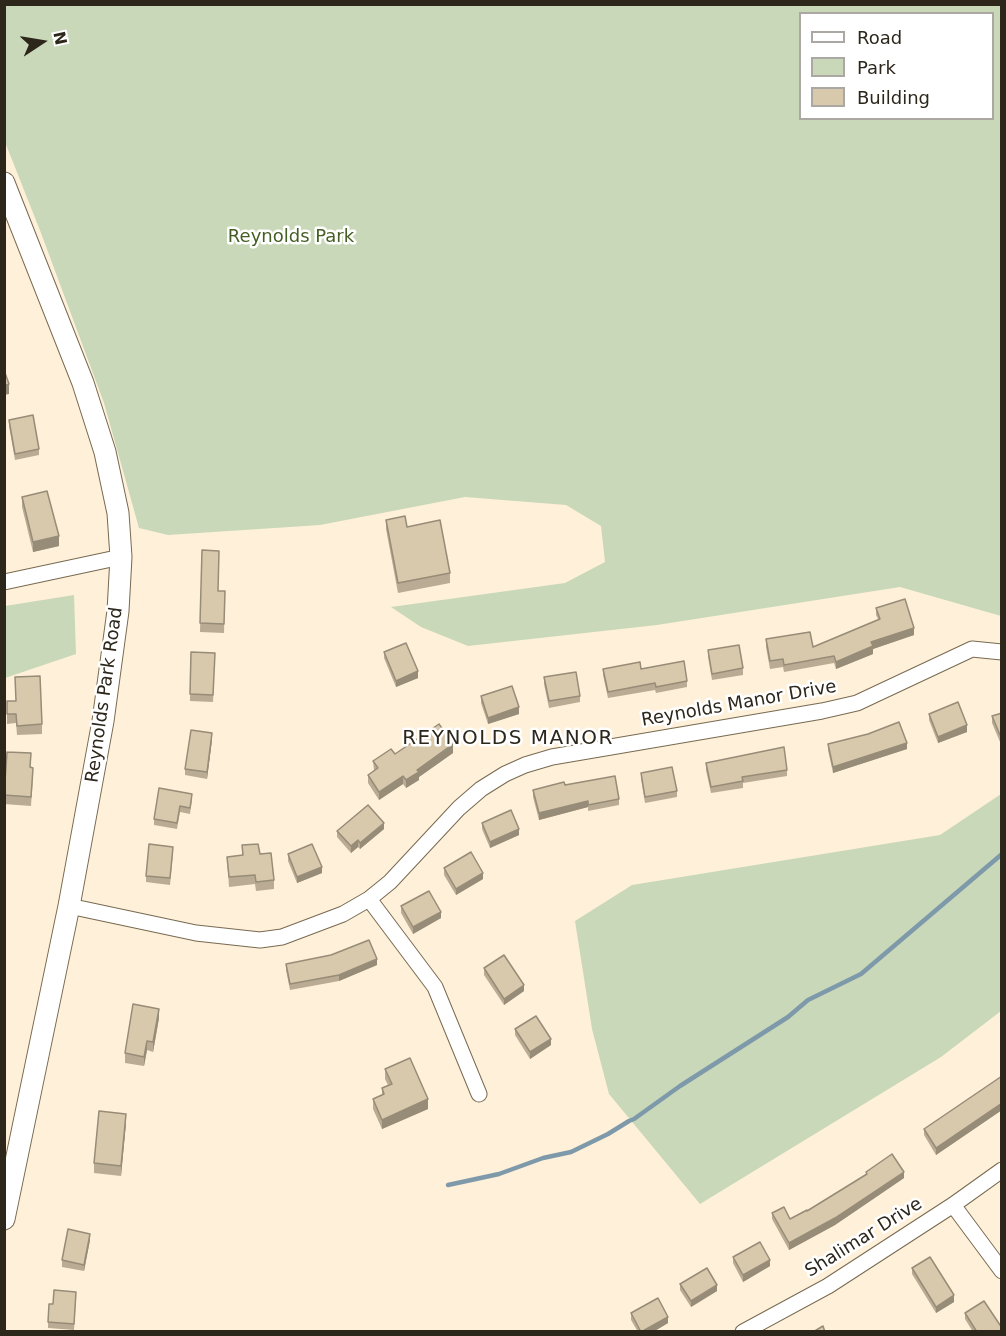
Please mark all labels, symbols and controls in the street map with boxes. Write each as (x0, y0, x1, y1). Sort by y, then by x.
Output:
north arrow (12, 12, 72, 72)
legend (799, 12, 994, 120)
text: Road (857, 27, 902, 48)
text: N (49, 30, 71, 47)
text: Park (857, 57, 896, 78)
text: Building (857, 87, 930, 108)
park label: Reynolds Park (228, 226, 354, 248)
street label: Reynolds Park Road (82, 606, 128, 784)
street label: Reynolds Manor Drive (640, 676, 838, 732)
district label: REYNOLDS MANOR (402, 727, 614, 751)
street label: Shalimar Drive (802, 1193, 926, 1283)

